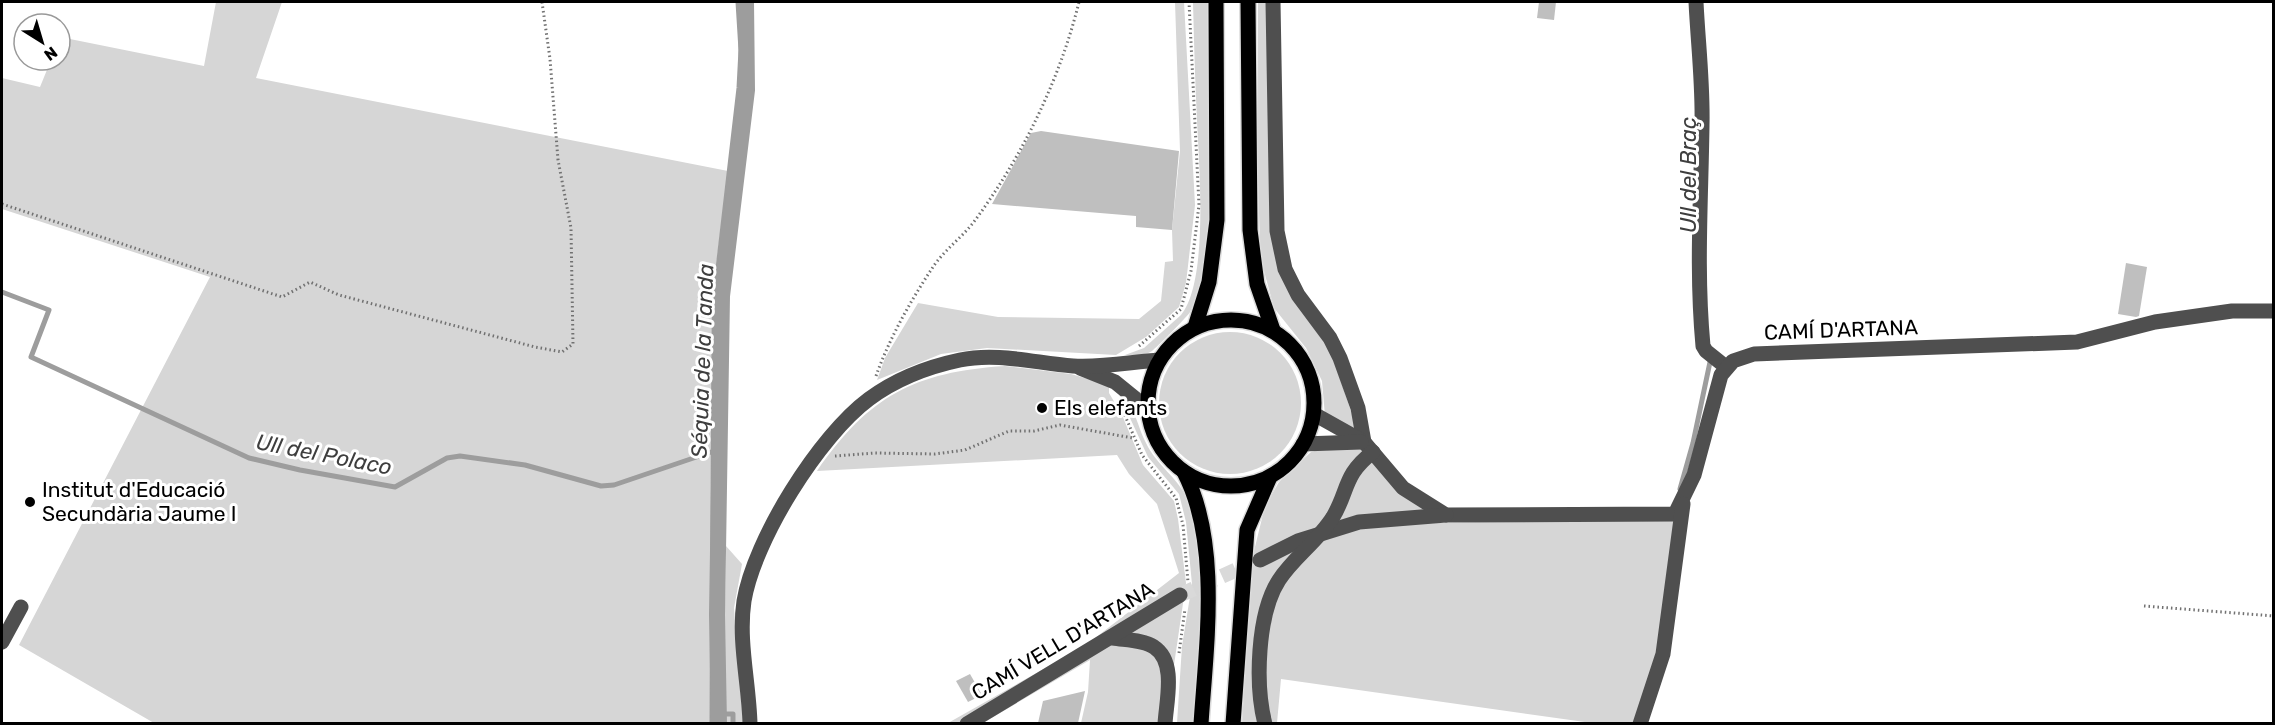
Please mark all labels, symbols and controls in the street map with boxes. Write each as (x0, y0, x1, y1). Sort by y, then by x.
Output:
north arrow (12, 12, 72, 72)
text: N (40, 43, 61, 65)
water label: Ull del Braç (1675, 117, 1702, 233)
water label: Séquia de la Tanda (686, 263, 719, 459)
street label: CAMÍ D'ARTANA (1764, 314, 1918, 345)
place label: Els elefants (1054, 395, 1167, 420)
marker: Els elefants (1035, 401, 1049, 415)
water label: Ull del Polaco (254, 428, 394, 481)
place label: Institut d'Educació Secundària Jaume I (42, 477, 236, 526)
marker: Institut d'Educació Secundària Jaume I (23, 495, 37, 509)
street label: CAMÍ VELL D'ARTANA (967, 576, 1158, 705)

